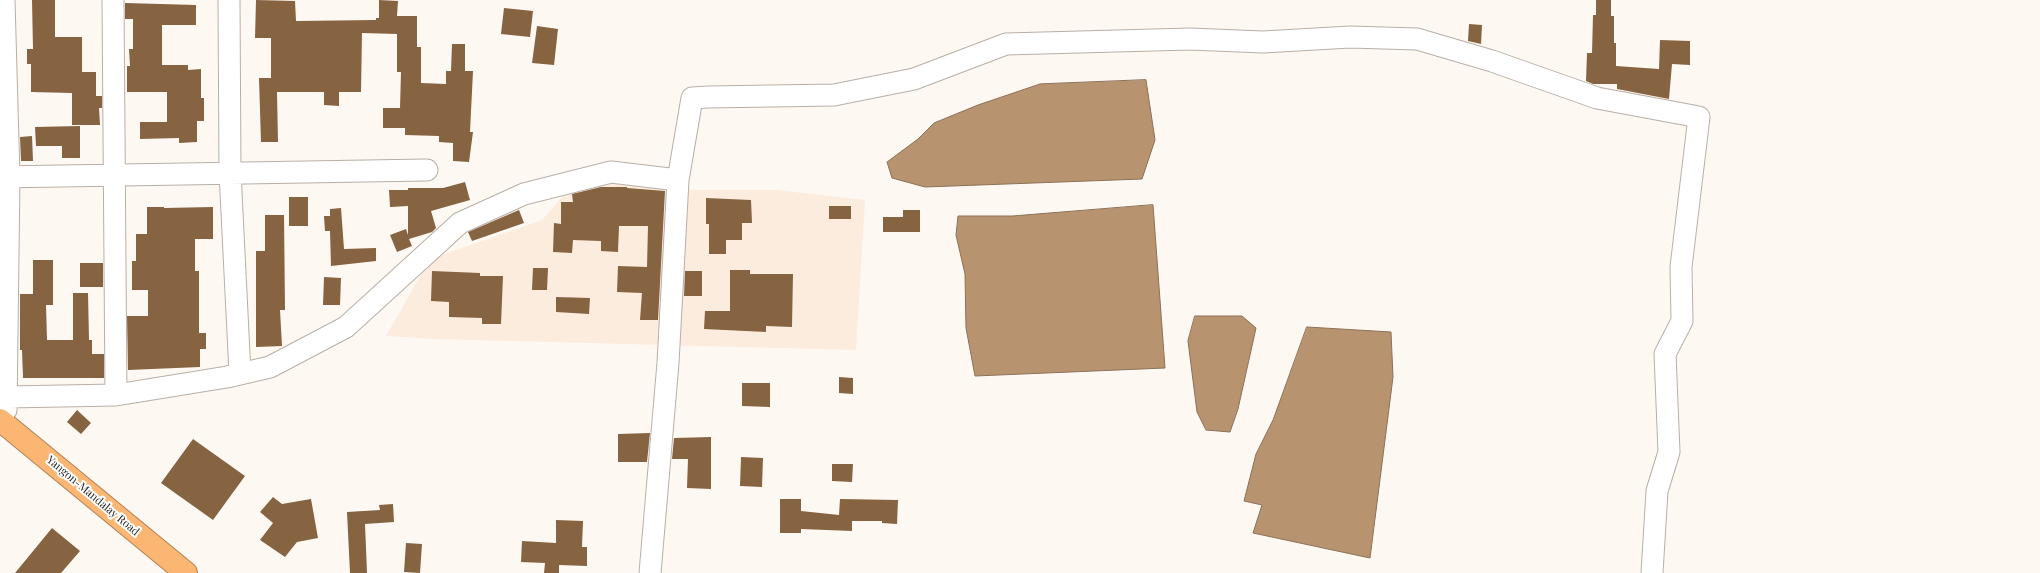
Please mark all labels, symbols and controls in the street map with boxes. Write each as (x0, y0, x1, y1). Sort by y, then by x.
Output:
street label: Yangon-Mandalay Road (44, 453, 142, 539)

